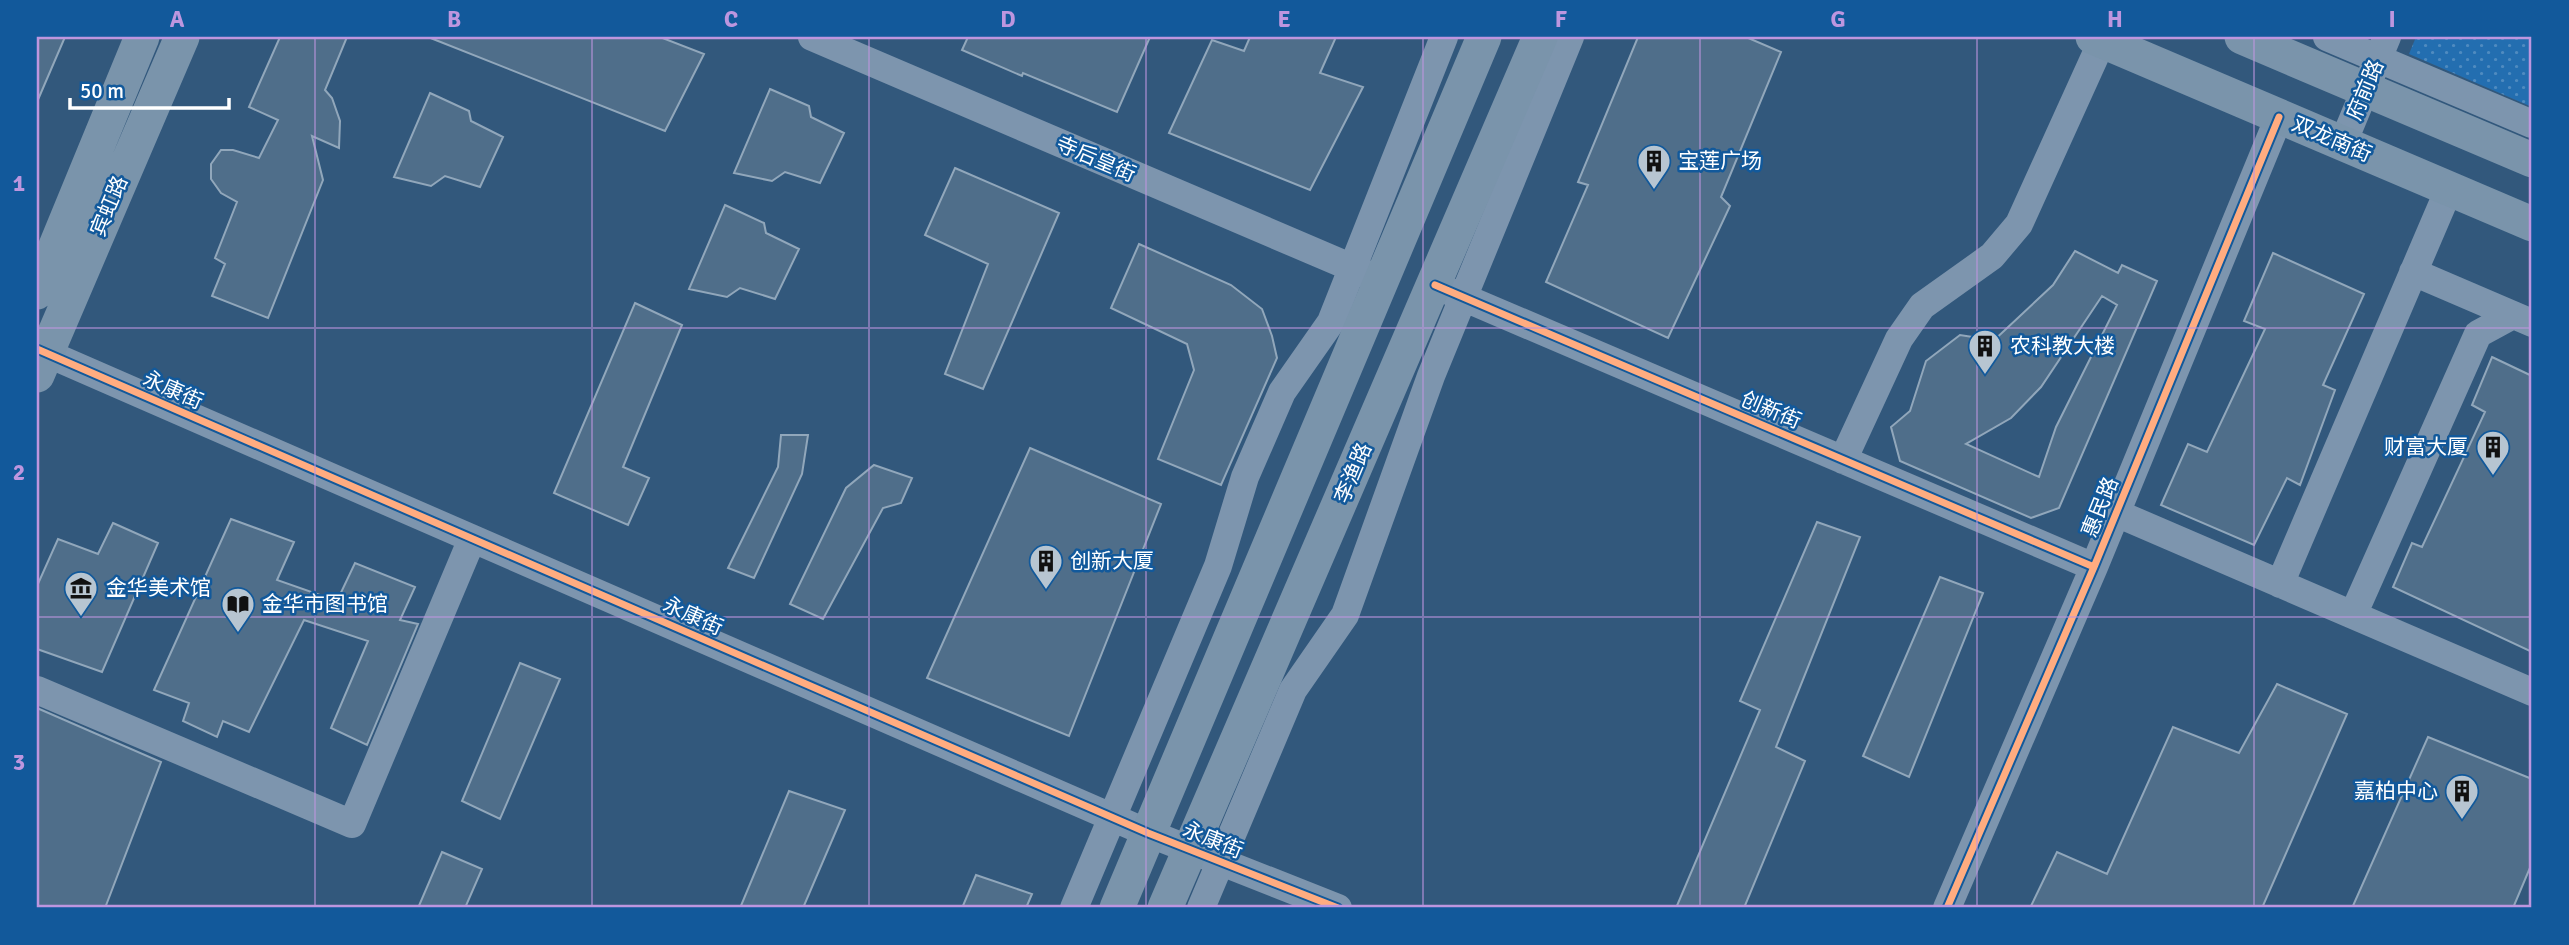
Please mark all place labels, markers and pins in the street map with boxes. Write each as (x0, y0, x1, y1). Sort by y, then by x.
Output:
building icon: 宝莲广场 (1635, 142, 1673, 191)
place label: 宝莲广场 (1678, 148, 1762, 174)
building icon: 农科教大楼 (1966, 327, 2004, 376)
place label: 农科教大楼 (2010, 333, 2115, 359)
building icon: 财富大厦 (2474, 428, 2512, 477)
place label: 财富大厦 (2384, 434, 2468, 460)
building icon: 创新大厦 (1027, 542, 1065, 591)
place label: 创新大厦 (1070, 548, 1154, 574)
museum icon: 金华美术馆 (62, 569, 100, 618)
place label: 金华美术馆 (106, 575, 211, 601)
library icon: 金华市图书馆 (219, 585, 257, 634)
place label: 金华市图书馆 (262, 591, 388, 617)
building icon: 嘉柏中心 (2443, 772, 2481, 821)
place label: 嘉柏中心 (2354, 778, 2438, 804)

